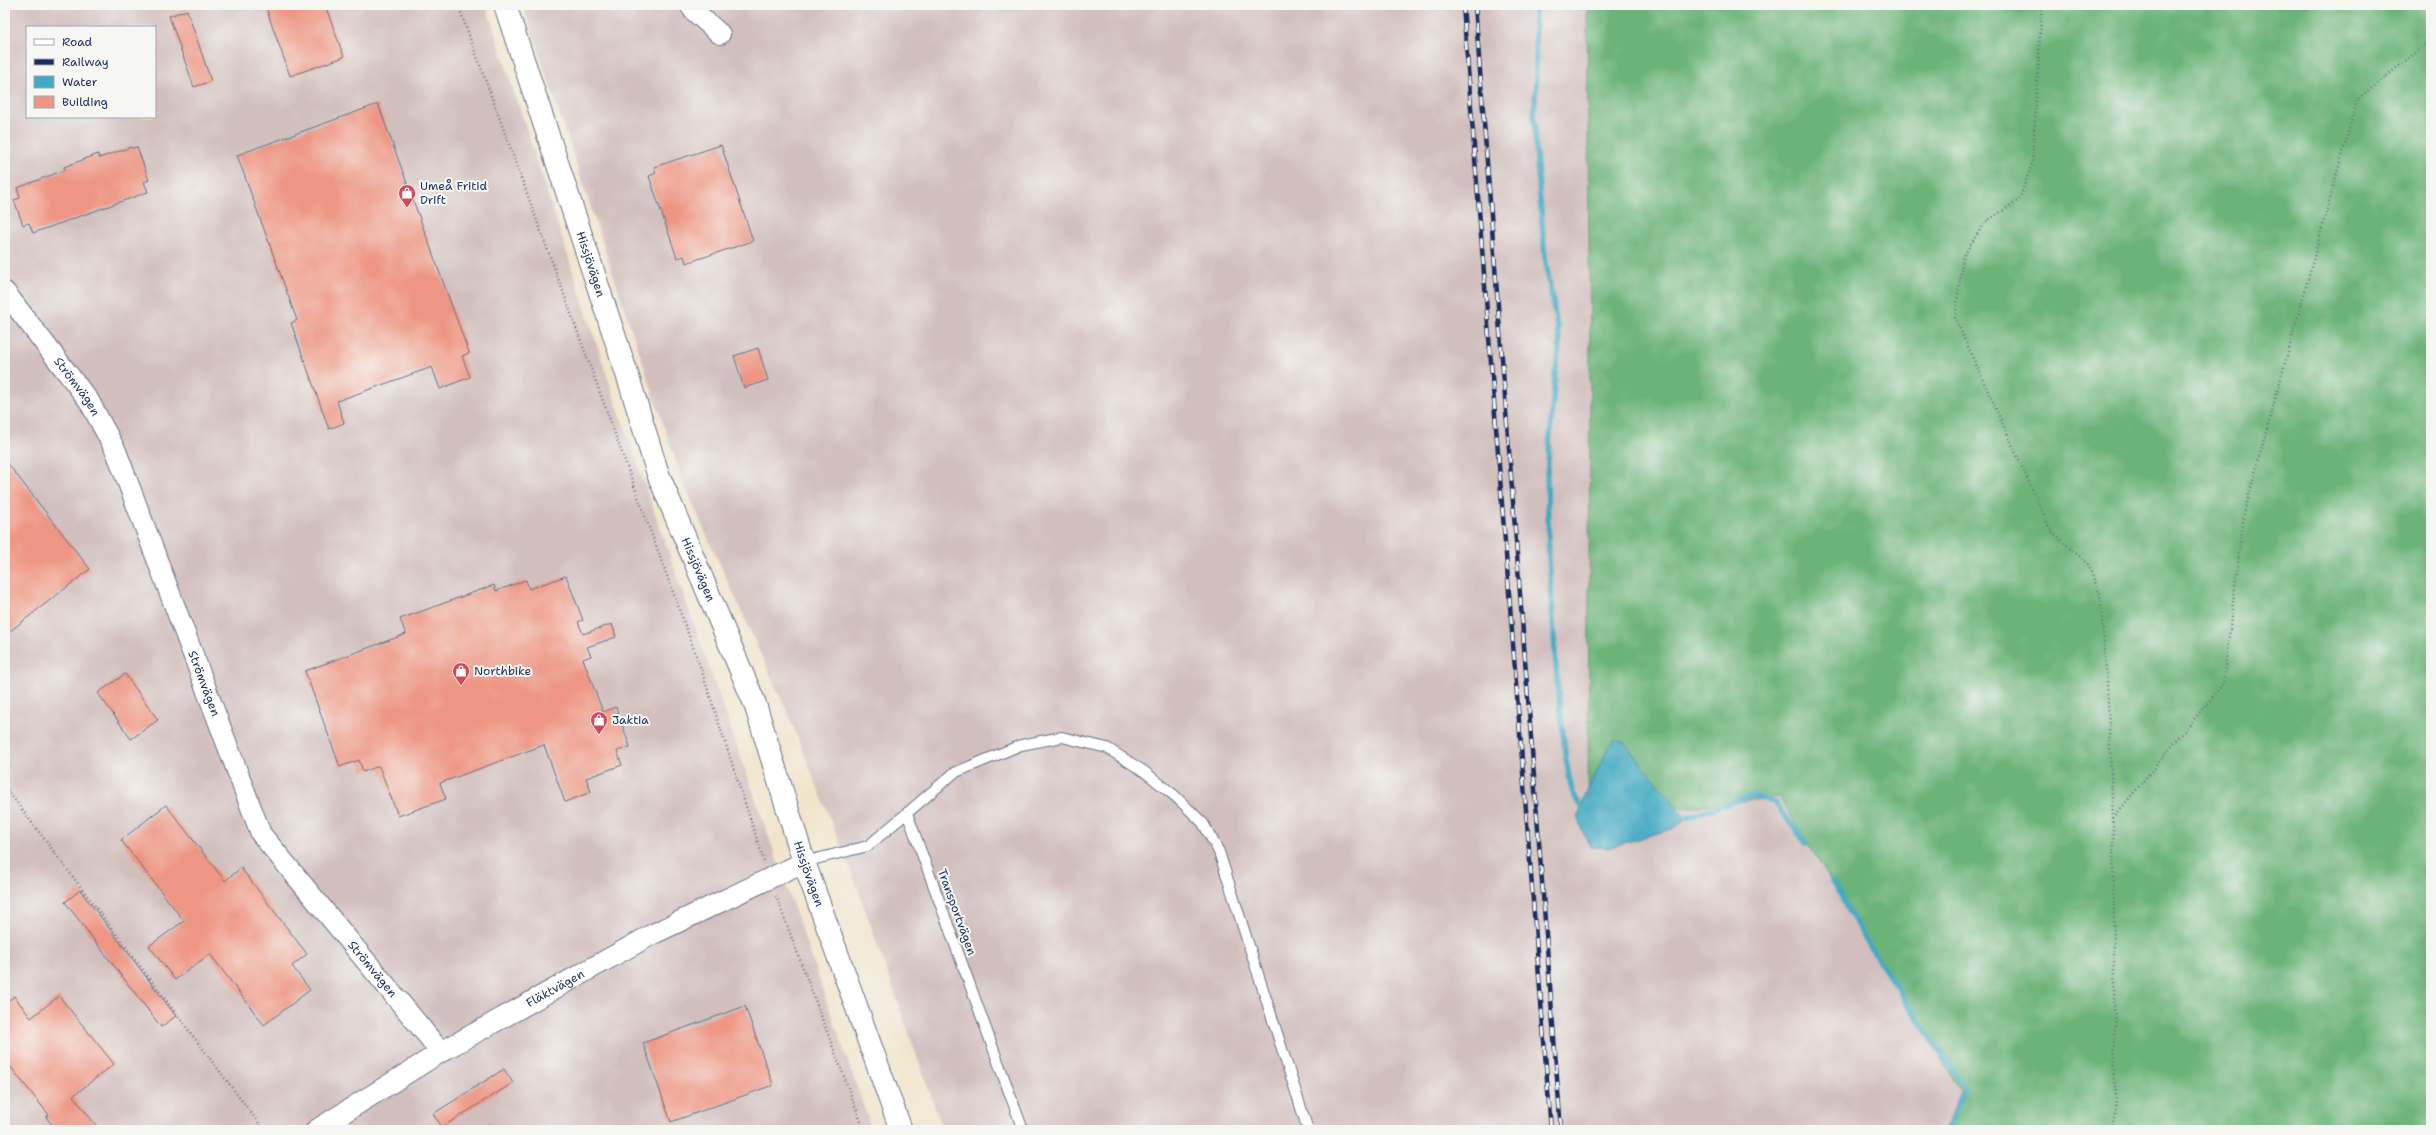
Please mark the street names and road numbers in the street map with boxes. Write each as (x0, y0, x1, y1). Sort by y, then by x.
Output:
street label: Hissjövägen (572, 229, 609, 299)
street label: Strömvägen (50, 354, 104, 419)
street label: Hissjövägen (678, 535, 719, 604)
street label: Strömvägen (184, 648, 224, 719)
street label: Hissjövägen (790, 839, 827, 909)
street label: Transportvägen (934, 867, 980, 957)
street label: Strömvägen (344, 937, 401, 1001)
street label: Fläktvägen (523, 966, 587, 1011)

